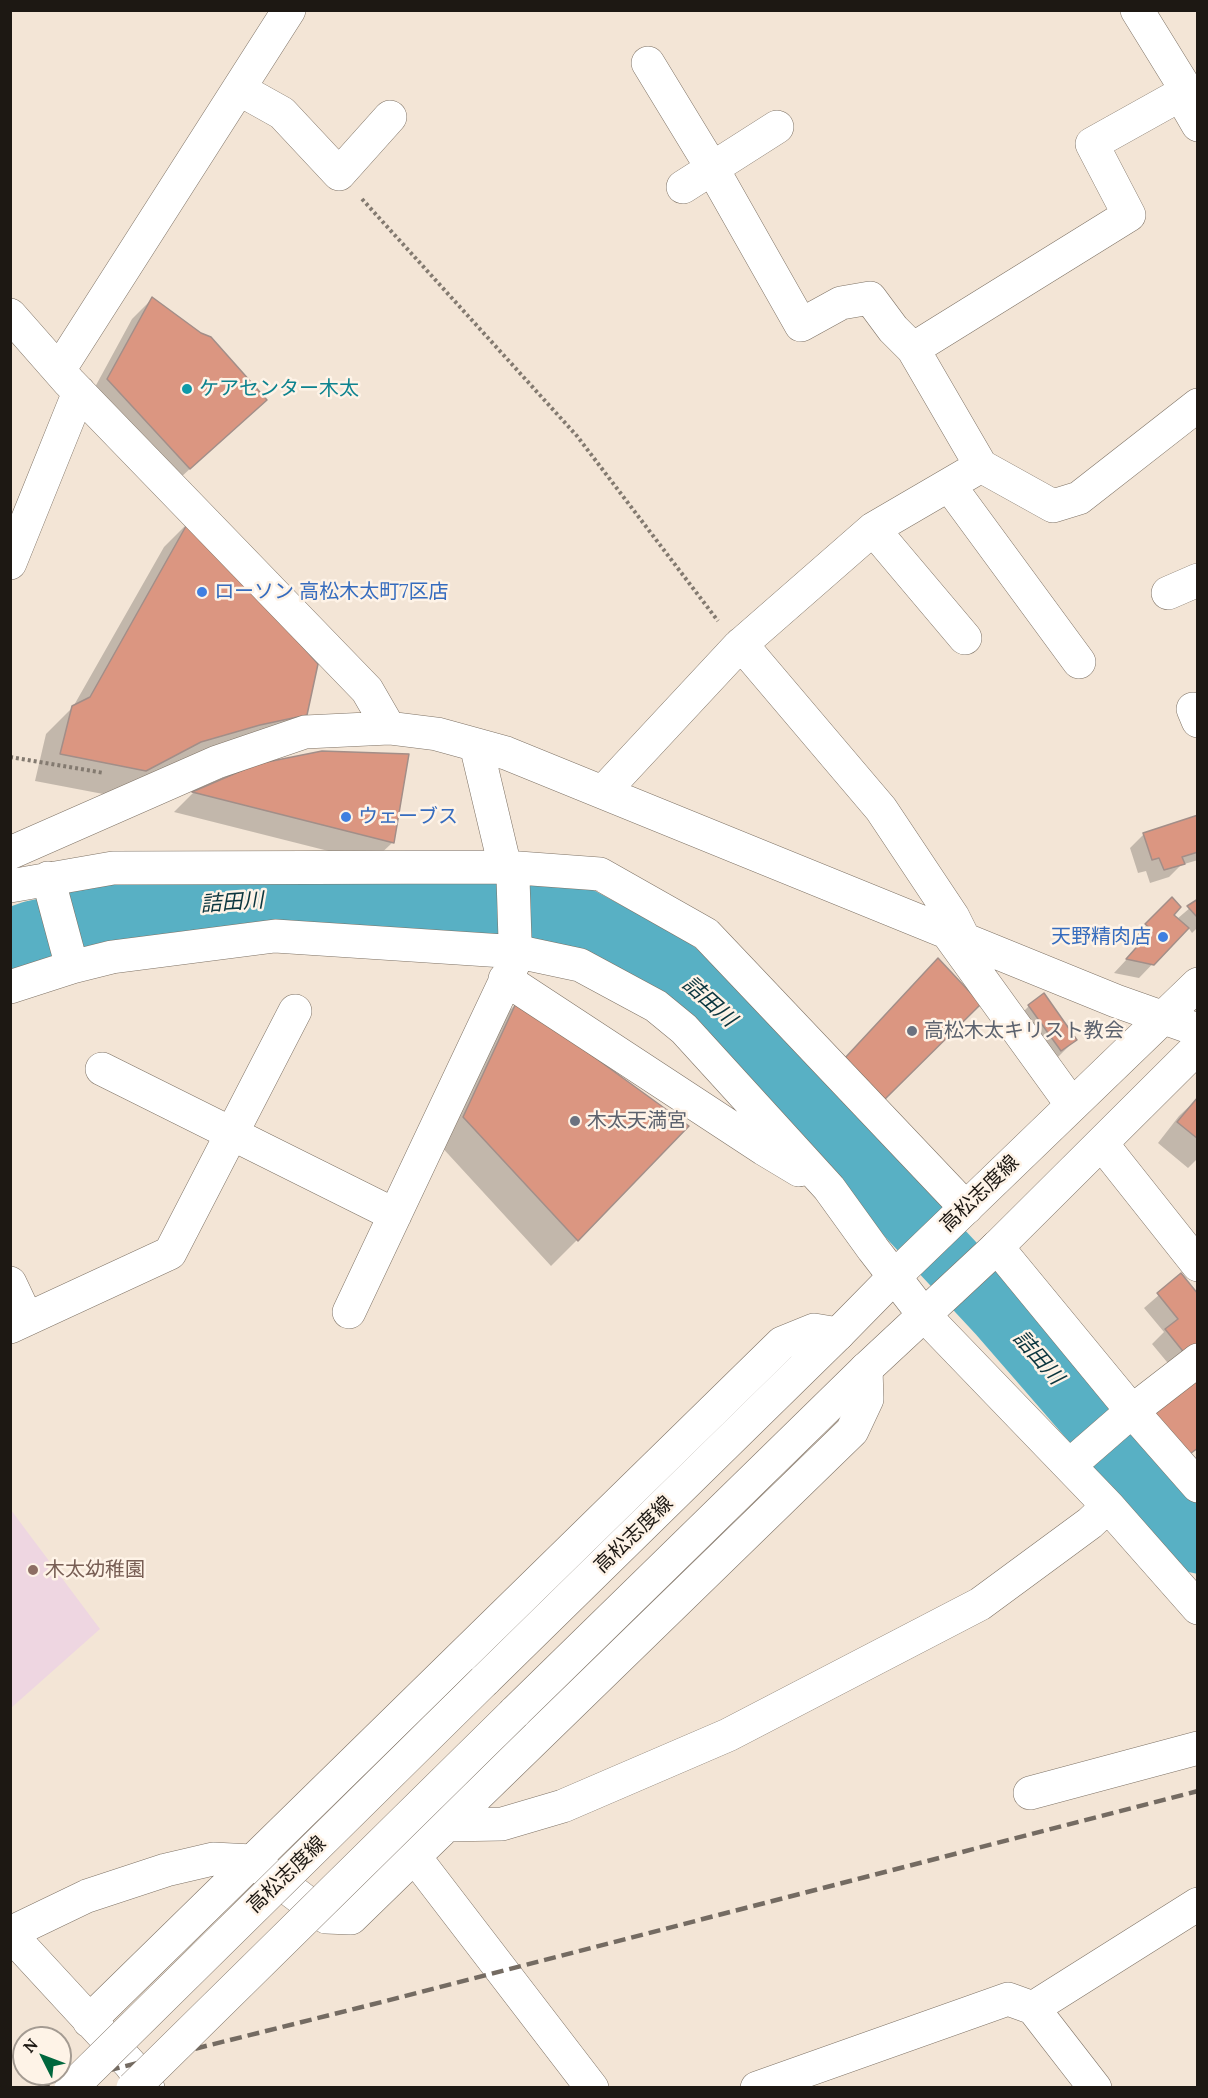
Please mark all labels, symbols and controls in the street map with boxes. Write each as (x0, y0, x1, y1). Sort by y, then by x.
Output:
place label: ケアセンター木太 (199, 377, 359, 401)
marker: ケアセンター木太 (180, 382, 194, 396)
place label: ローソン 高松木太町7区店 (214, 580, 448, 604)
marker: ローソン 高松木太町7区店 (195, 585, 209, 599)
place label: ウェーブス (358, 805, 458, 829)
marker: ウェーブス (339, 810, 353, 824)
water label: 詰田川 (200, 888, 264, 918)
place label: 天野精肉店 (1051, 925, 1151, 949)
marker: 天野精肉店 (1156, 930, 1170, 944)
water label: 詰田川 (677, 972, 741, 1032)
place label: 高松木太キリスト教会 (924, 1019, 1124, 1043)
marker: 高松木太キリスト教会 (905, 1024, 919, 1038)
place label: 木太天満宮 (587, 1109, 687, 1133)
marker: 木太天満宮 (568, 1114, 582, 1128)
street label: 高松志度線 (936, 1151, 1024, 1237)
water label: 詰田川 (1008, 1326, 1068, 1390)
street label: 高松志度線 (590, 1492, 678, 1578)
place label: 木太幼稚園 (45, 1558, 145, 1582)
marker: 木太幼稚園 (26, 1563, 40, 1577)
street label: 高松志度線 (243, 1832, 331, 1918)
north arrow (12, 2026, 72, 2086)
text: N (19, 2034, 42, 2057)

